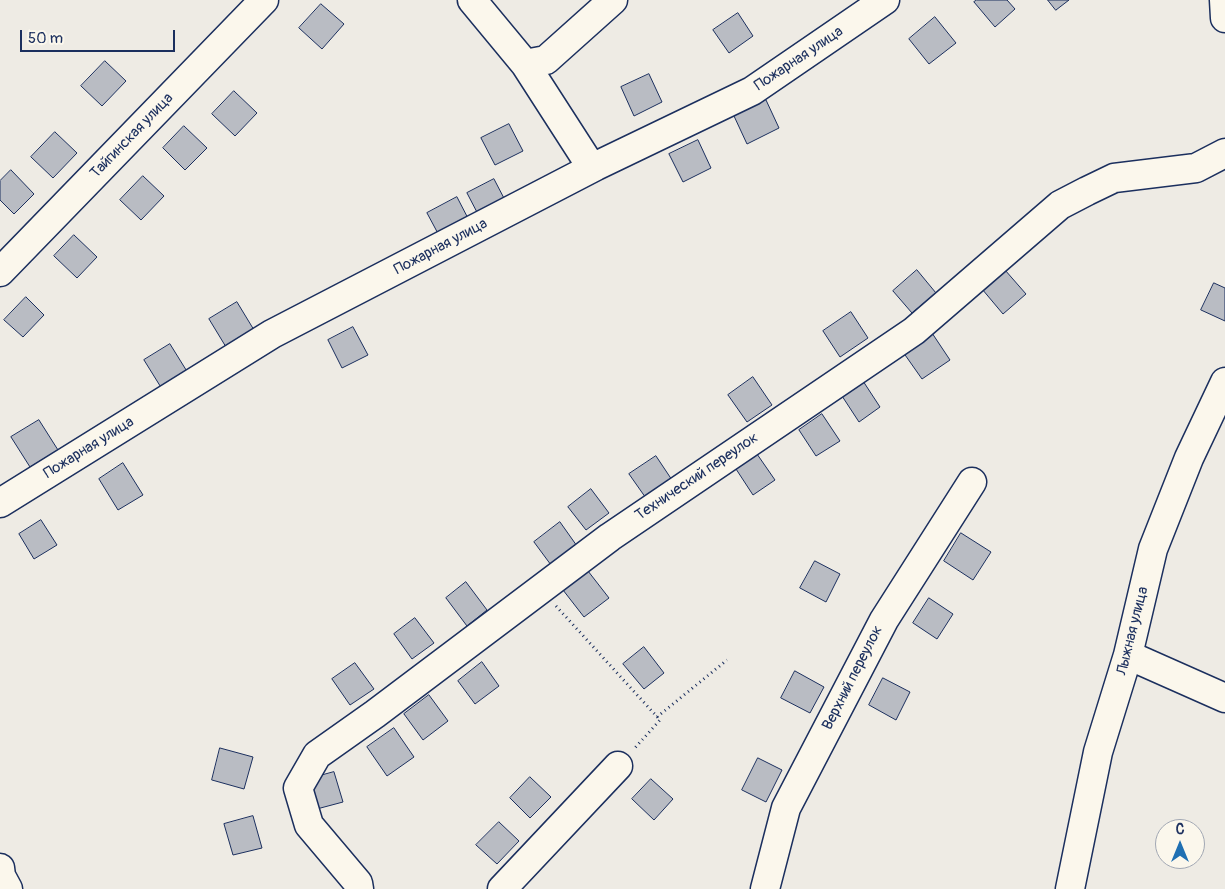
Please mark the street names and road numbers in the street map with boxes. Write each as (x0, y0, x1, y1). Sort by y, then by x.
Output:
street label: Пожарная улица (751, 23, 847, 95)
street label: Тайгинская улица (87, 90, 177, 182)
street label: Пожарная улица (391, 215, 491, 279)
street label: Пожарная улица (41, 413, 137, 483)
street label: Технический переулок (632, 429, 762, 525)
street label: Лыжная улица (1113, 585, 1153, 677)
street label: Верхний переулок (819, 623, 887, 733)

